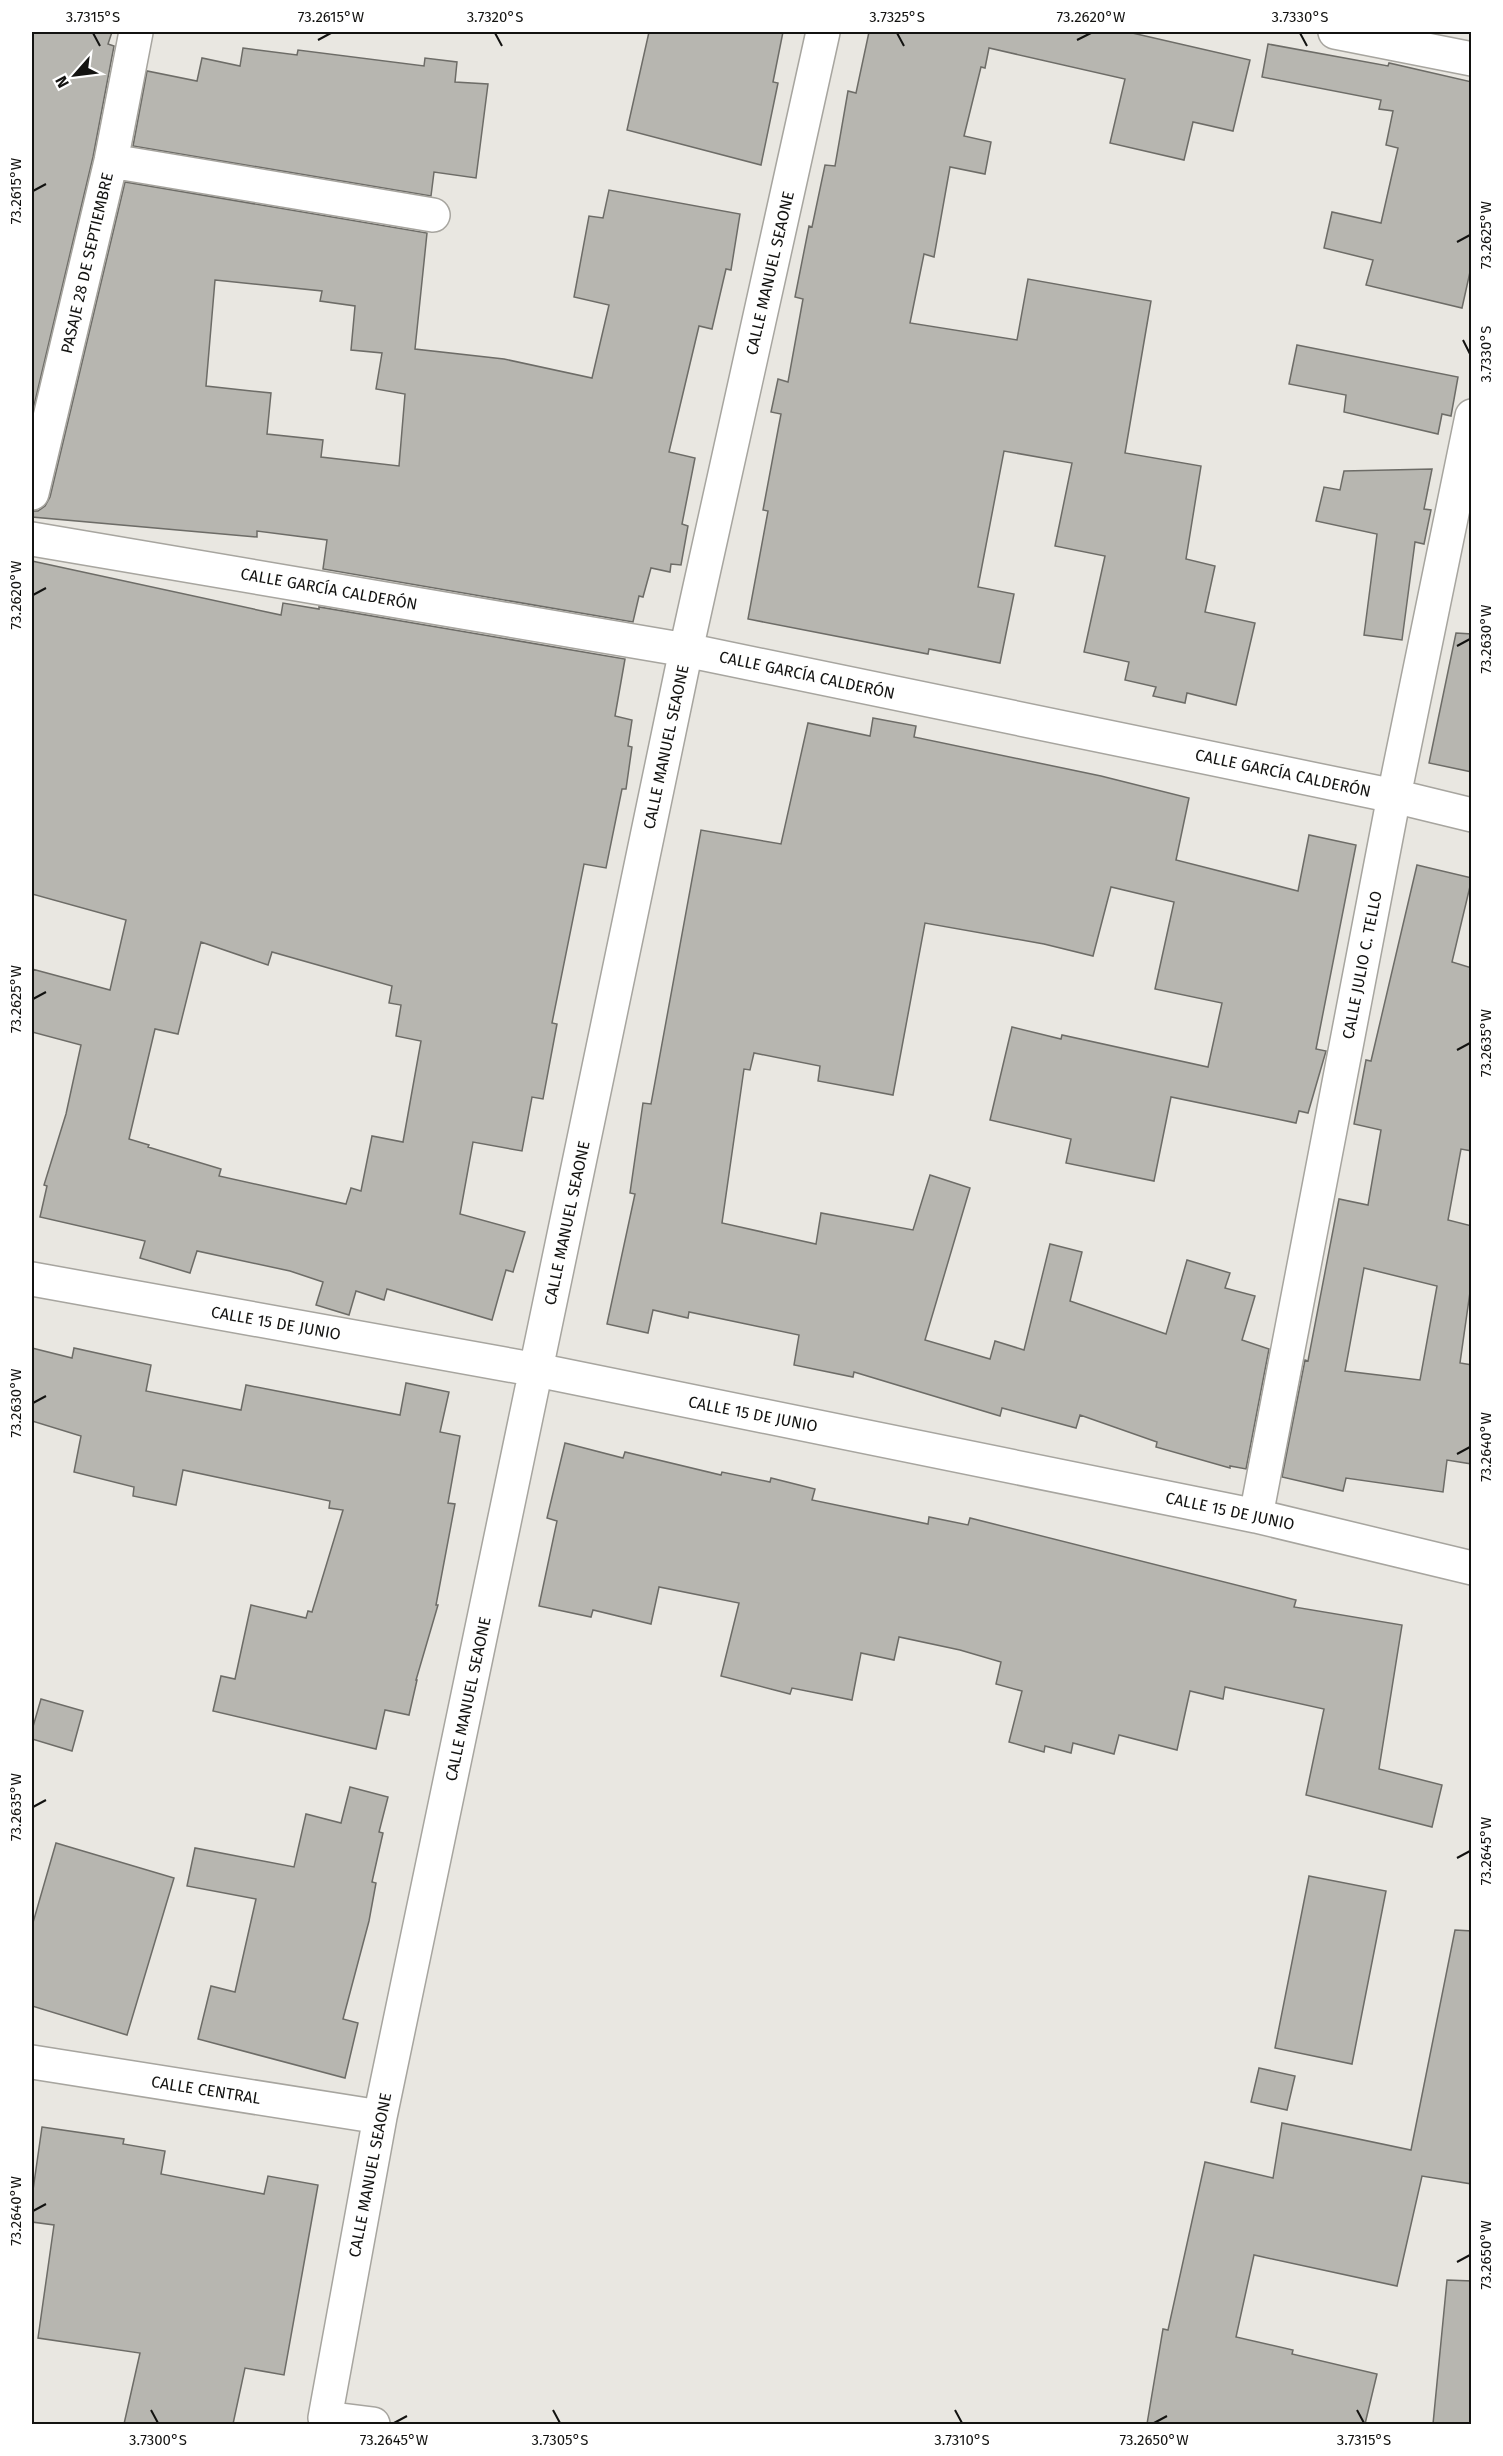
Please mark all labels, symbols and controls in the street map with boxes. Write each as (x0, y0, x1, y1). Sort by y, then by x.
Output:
text: 3.7315°S (66, 8, 120, 26)
text: 73.2615°W (298, 8, 365, 26)
text: 3.7320°S (467, 8, 523, 26)
text: 3.7325°S (869, 8, 925, 26)
text: 73.2620°W (1057, 8, 1126, 26)
text: 3.7330°S (1272, 8, 1328, 26)
north arrow (45, 45, 105, 105)
text: N (51, 73, 73, 91)
text: 73.2615°W (7, 157, 25, 224)
street label: PASAJE 28 DE SEPTIEMBRE (57, 171, 117, 355)
street label: CALLE MANUEL SEAONE (742, 189, 798, 357)
text: 73.2625°W (1477, 200, 1495, 269)
text: 3.7330°S (1477, 326, 1495, 382)
text: 73.2620°W (7, 560, 25, 629)
street label: CALLE GARCÍA CALDERÓN (239, 563, 419, 614)
text: 73.2630°W (1477, 604, 1495, 673)
street label: CALLE GARCÍA CALDERÓN (717, 646, 897, 703)
street label: CALLE MANUEL SEAONE (639, 663, 693, 831)
street label: CALLE GARCÍA CALDERÓN (1193, 744, 1373, 801)
street label: CALLE JULIO C. TELLO (1338, 889, 1386, 1041)
text: 73.2625°W (7, 964, 25, 1033)
text: 73.2635°W (1477, 1008, 1495, 1077)
street label: CALLE MANUEL SEAONE (540, 1139, 594, 1307)
street label: CALLE 15 DE JUNIO (210, 1302, 342, 1344)
text: 73.2630°W (7, 1368, 25, 1437)
street label: CALLE 15 DE JUNIO (687, 1392, 819, 1436)
text: 73.2640°W (1477, 1412, 1495, 1482)
street label: CALLE 15 DE JUNIO (1164, 1488, 1296, 1534)
street label: CALLE MANUEL SEAONE (441, 1615, 495, 1783)
text: 73.2635°W (7, 1772, 25, 1841)
text: 73.2645°W (1477, 1816, 1495, 1885)
street label: CALLE CENTRAL (150, 2072, 262, 2108)
street label: CALLE MANUEL SEAONE (345, 2091, 395, 2259)
text: 73.2640°W (7, 2176, 25, 2246)
text: 73.2650°W (1477, 2220, 1495, 2290)
text: 3.7300°S (129, 2431, 187, 2449)
text: 73.2645°W (360, 2431, 429, 2449)
text: 3.7305°S (532, 2431, 588, 2449)
text: 3.7310°S (934, 2431, 990, 2449)
text: 73.2650°W (1119, 2431, 1189, 2449)
text: 3.7315°S (1337, 2431, 1391, 2449)

